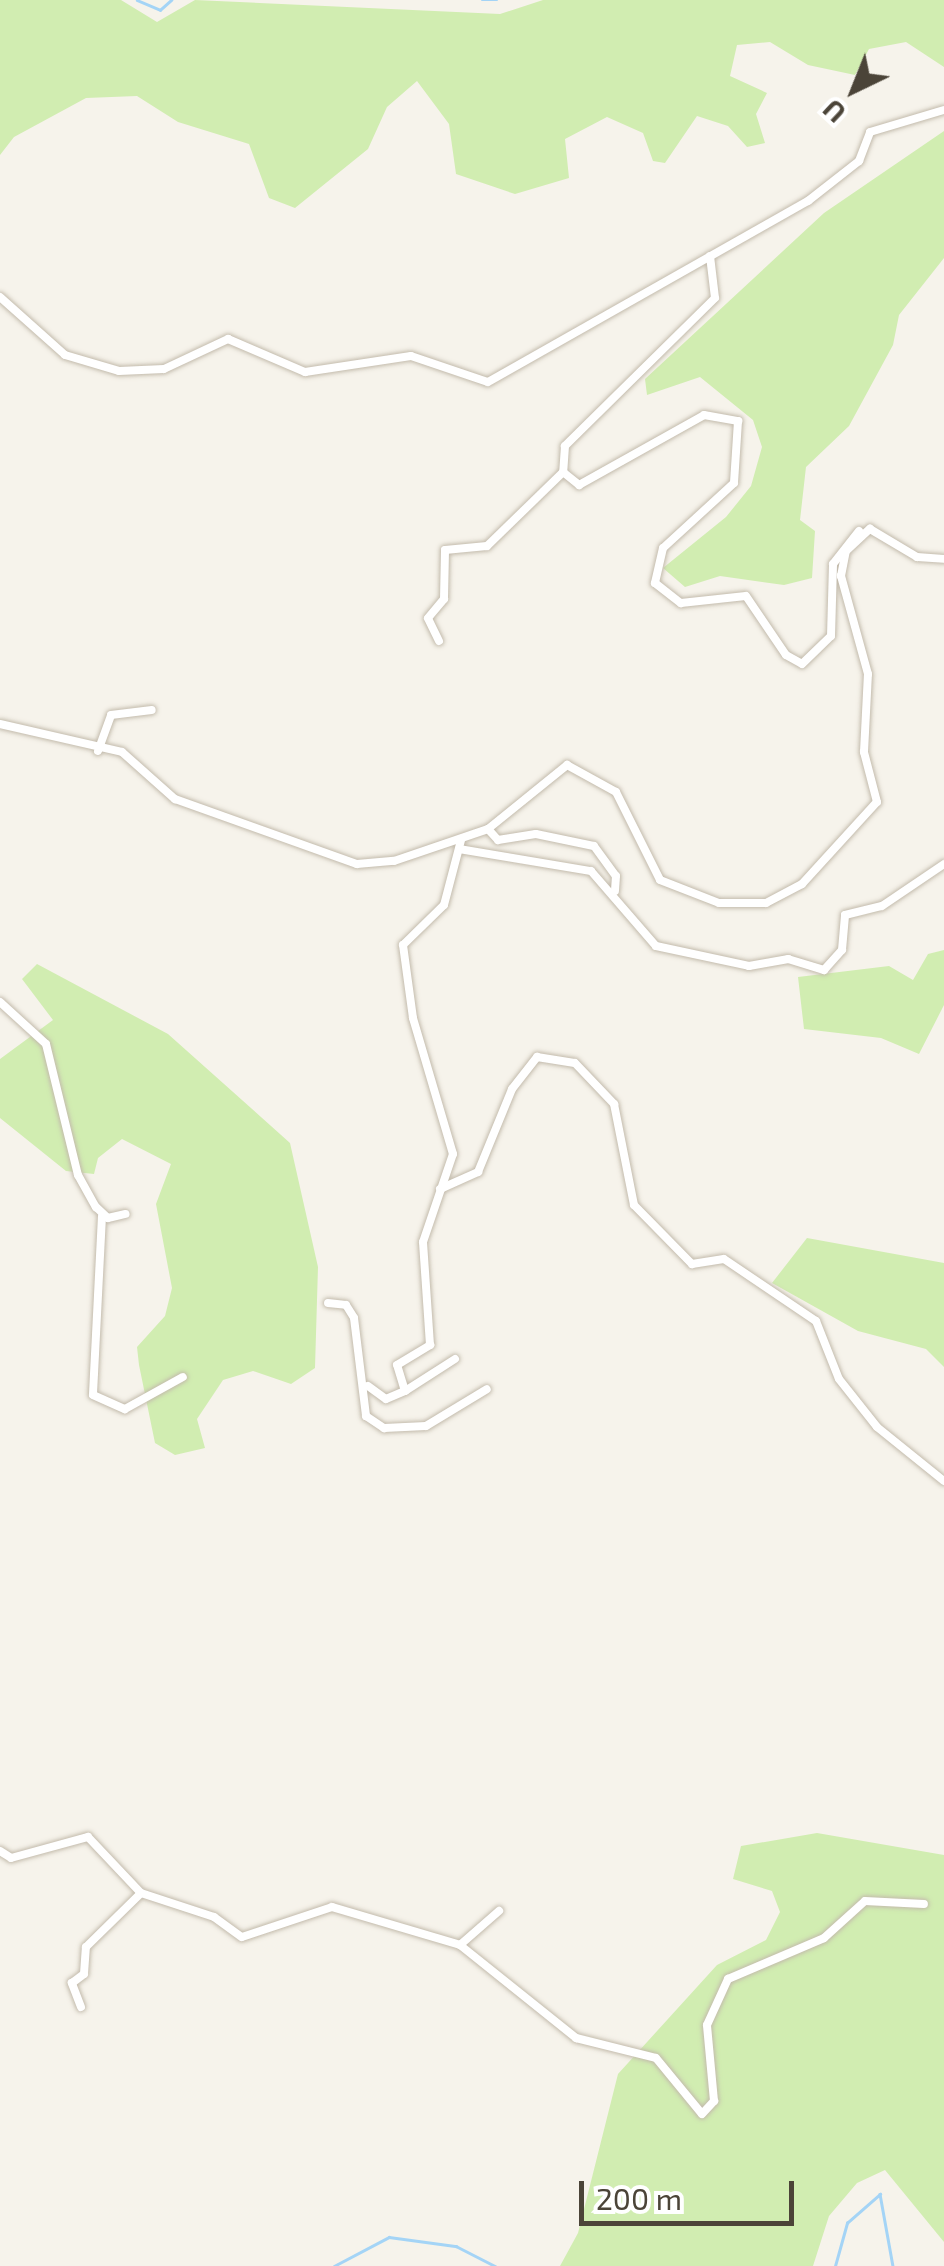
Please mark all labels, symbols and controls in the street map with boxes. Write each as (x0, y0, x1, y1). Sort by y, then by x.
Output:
north arrow (804, 40, 904, 140)
text: U (815, 93, 852, 131)
scale bar (584, 2161, 799, 2223)
text: 200 m (596, 2180, 682, 2216)

